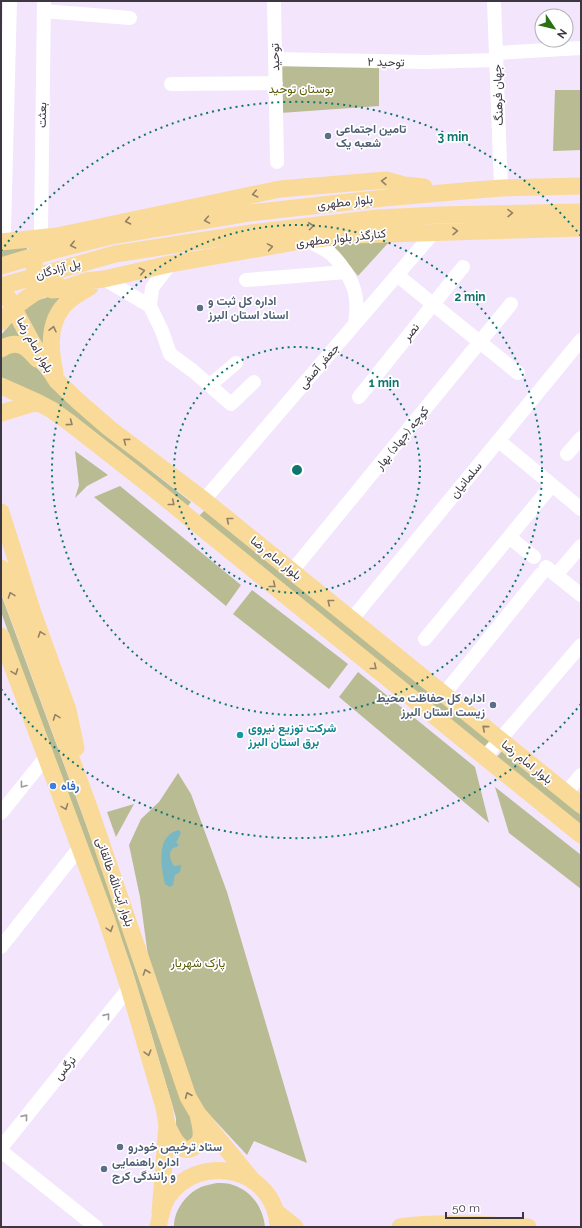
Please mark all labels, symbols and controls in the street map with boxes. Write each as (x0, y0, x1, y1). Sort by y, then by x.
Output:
north arrow (534, 8, 574, 48)
text: N (554, 26, 570, 41)
street label: توحید (268, 43, 283, 71)
street label: توحید ۲ (367, 55, 405, 70)
street label: جهان فرهنگ (490, 64, 507, 126)
park label: بوستان توحید (268, 82, 334, 97)
street label: بعثت (35, 102, 49, 128)
place label: تامین اجتماعی شعبه یک (336, 122, 406, 150)
text: 3 min (437, 130, 469, 144)
marker: تامین اجتماعی شعبه یک (323, 131, 333, 141)
one-way arrow (381, 176, 387, 185)
one-way arrow (252, 190, 258, 198)
street label: بلوار مطهری (316, 192, 374, 213)
one-way arrow (507, 209, 513, 217)
one-way arrow (204, 215, 210, 224)
one-way arrow (125, 216, 131, 224)
one-way arrow (308, 222, 314, 231)
street label: کنارگذر بلوار مطهری (295, 226, 387, 251)
one-way arrow (452, 227, 458, 235)
one-way arrow (69, 241, 76, 249)
one-way arrow (267, 243, 273, 251)
street label: پل آزادگان (34, 256, 82, 283)
one-way arrow (139, 267, 145, 275)
text: 2 min (454, 290, 486, 304)
place label: اداره کل ثبت و اسناد استان البرز (207, 294, 289, 323)
marker: اداره کل ثبت و اسناد استان البرز (195, 303, 205, 313)
street label: بلوار امام رضا (13, 315, 56, 376)
street label: نصر (399, 320, 423, 345)
one-way arrow (49, 326, 57, 333)
street label: جعفر آصفی (296, 341, 343, 392)
text: 1 min (369, 376, 399, 390)
street label: کوچه (جهاد) بهار (372, 404, 432, 474)
one-way arrow (65, 418, 72, 425)
one-way arrow (123, 438, 130, 446)
street label: سلمانیان (447, 459, 485, 501)
centre of rings (290, 463, 304, 477)
one-way arrow (167, 499, 174, 506)
one-way arrow (226, 518, 234, 525)
street label: بلوار امام رضا (247, 533, 304, 584)
one-way arrow (269, 580, 276, 587)
one-way arrow (7, 592, 16, 599)
one-way arrow (328, 599, 335, 606)
one-way arrow (37, 630, 45, 637)
one-way arrow (369, 662, 376, 669)
one-way arrow (10, 669, 18, 676)
place label: اداره کل حفاظت محیط زیست استان البرز (376, 691, 485, 720)
marker: اداره کل حفاظت محیط زیست استان البرز (488, 700, 498, 710)
one-way arrow (52, 713, 61, 720)
place label: شرکت توزیع نیروی برق استان البرز (247, 721, 337, 750)
one-way arrow (483, 726, 490, 733)
marker: شرکت توزیع نیروی برق استان البرز (235, 730, 245, 740)
street label: بلوار امام رضا (498, 737, 555, 788)
place label: رفاه (61, 779, 79, 794)
one-way arrow (21, 780, 28, 787)
marker: رفاه (48, 781, 58, 791)
one-way arrow (60, 804, 68, 811)
street label: بلوار آیت‌الله طالقانی (92, 836, 137, 929)
one-way arrow (105, 926, 114, 933)
park label: پارک شهریار (170, 956, 226, 971)
one-way arrow (142, 968, 151, 975)
one-way arrow (102, 1013, 109, 1021)
one-way arrow (143, 1050, 152, 1057)
street label: نرگس (51, 1053, 80, 1084)
one-way arrow (184, 1091, 192, 1098)
one-way arrow (21, 1115, 28, 1122)
place label: ستاد ترخیص خودرو (128, 1140, 222, 1155)
marker: ستاد ترخیص خودرو (115, 1142, 125, 1152)
place label: اداره راهنمایی و رانندگی کرج (112, 1155, 179, 1184)
marker: اداره راهنمایی و رانندگی کرج (99, 1164, 109, 1174)
scale bar (446, 1194, 523, 1220)
text: 50 m (452, 1201, 480, 1215)

